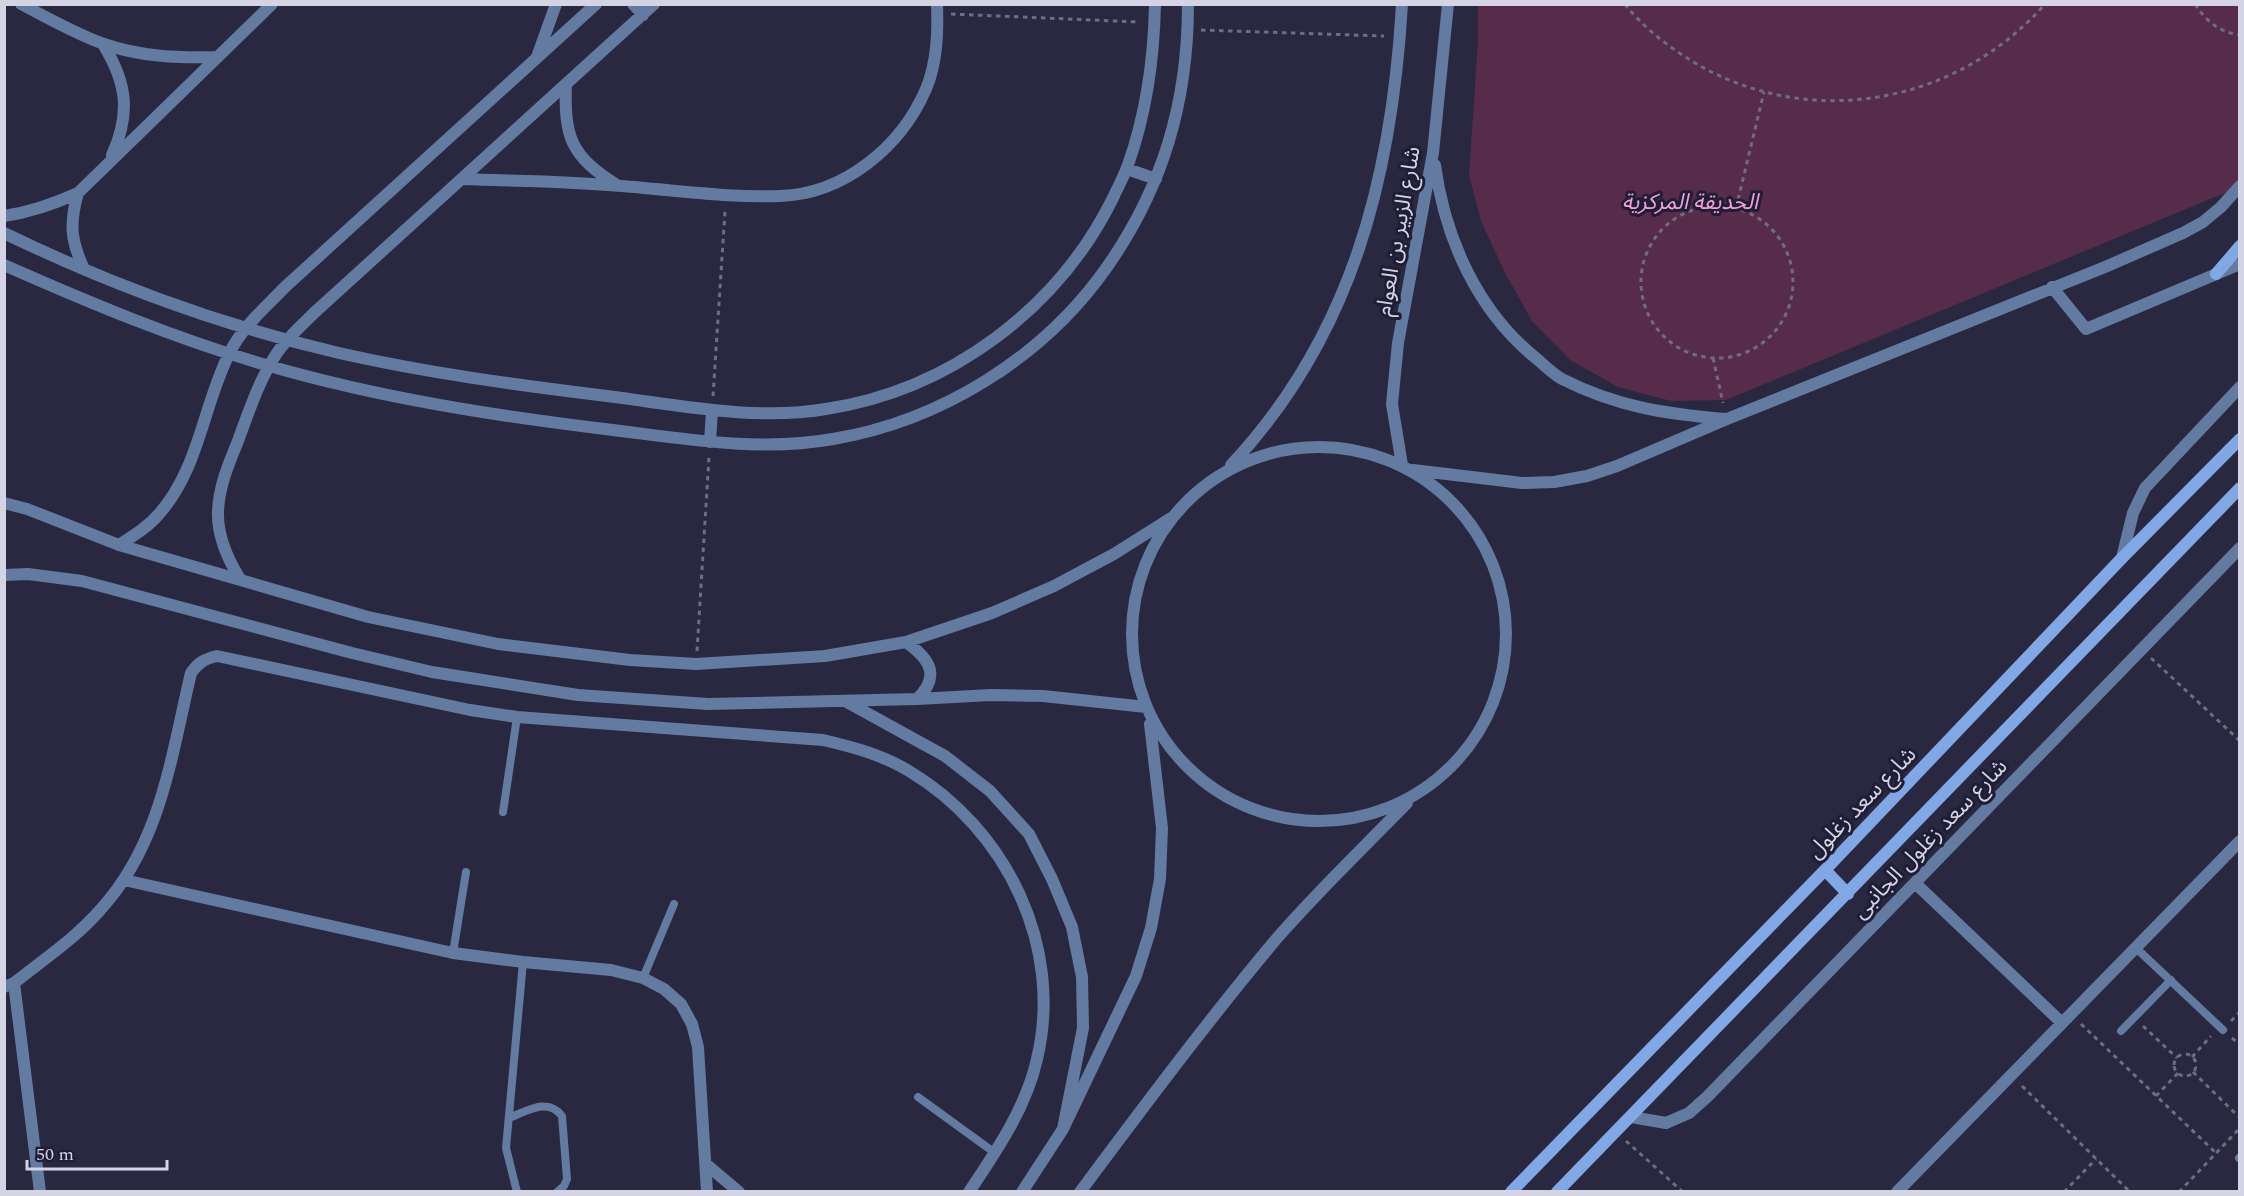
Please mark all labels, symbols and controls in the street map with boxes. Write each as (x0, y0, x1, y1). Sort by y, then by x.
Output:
street label: شارع الزبير بن العوام (1367, 144, 1430, 319)
park label: الحديقة المركزية (1622, 186, 1761, 219)
street label: شارع سعد زغلول (1800, 739, 1924, 867)
street label: شارع سعد زغلول الجانبى (1845, 751, 2015, 927)
scale bar (27, 1133, 166, 1171)
text: 50 m (36, 1141, 74, 1168)

